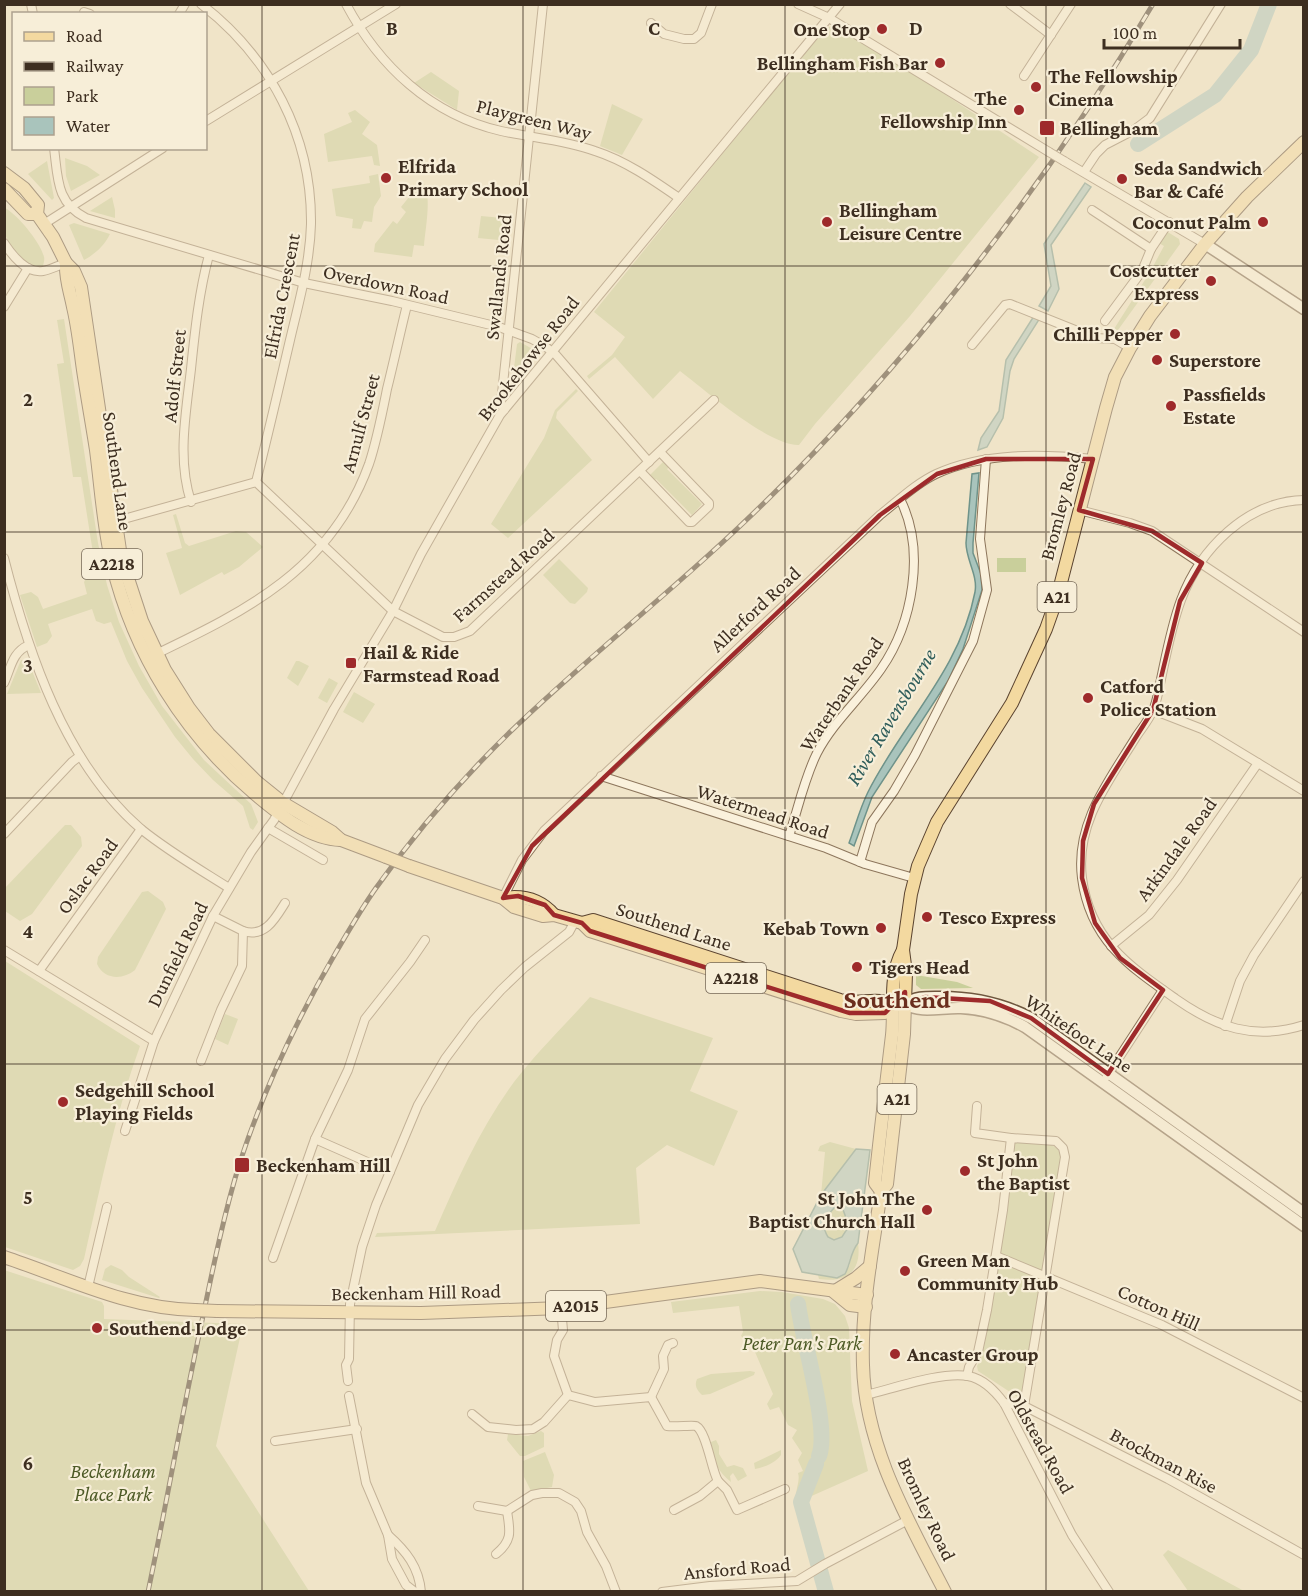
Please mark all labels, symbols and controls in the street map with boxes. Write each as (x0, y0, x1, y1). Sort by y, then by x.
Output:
legend (12, 12, 207, 150)
scale bar (1104, 12, 1240, 50)
text: B (386, 17, 398, 39)
text: C (648, 17, 660, 39)
text: D (909, 17, 923, 39)
place label: One Stop (793, 18, 870, 40)
marker: One Stop (875, 22, 889, 36)
text: 100 m (1113, 23, 1158, 43)
text: Road (66, 26, 103, 46)
place label: Bellingham Fish Bar (757, 52, 928, 74)
text: Railway (66, 56, 124, 76)
marker: Bellingham Fish Bar (933, 56, 947, 70)
place label: The Fellowship Cinema (1048, 65, 1178, 110)
marker: The Fellowship Cinema (1029, 80, 1043, 94)
text: Park (66, 86, 98, 106)
place label: The Fellowship Inn (880, 87, 1008, 132)
street label: Playgreen Way (474, 94, 595, 145)
marker: The Fellowship Inn (1012, 103, 1026, 117)
text: Water (66, 116, 111, 136)
place label: Bellingham (1060, 117, 1158, 139)
marker: Bellingham (1038, 119, 1056, 137)
place label: Elfrida Primary School (398, 155, 528, 200)
place label: Seda Sandwich Bar & Café (1134, 157, 1263, 202)
marker: Elfrida Primary School (379, 171, 393, 185)
marker: Seda Sandwich Bar & Café (1115, 172, 1129, 186)
place label: Bellingham Leisure Centre (839, 199, 962, 244)
place label: Coconut Palm (1132, 211, 1251, 233)
street label: Swallands Road (480, 213, 516, 341)
marker: Bellingham Leisure Centre (820, 215, 834, 229)
marker: Coconut Palm (1256, 215, 1270, 229)
street label: Elfrida Crescent (258, 231, 304, 361)
place label: Costcutter Express (1110, 259, 1199, 304)
street label: Overdown Road (321, 260, 451, 308)
marker: Costcutter Express (1204, 274, 1218, 288)
street label: Brookehowse Road (473, 291, 584, 425)
place label: Chilli Pepper (1053, 323, 1163, 345)
marker: Chilli Pepper (1168, 327, 1182, 341)
street label: Adolf Street (158, 328, 190, 424)
place label: Superstore (1169, 349, 1261, 371)
marker: Superstore (1150, 353, 1164, 367)
street label: Arnulf Street (336, 371, 384, 475)
place label: Passfields Estate (1183, 383, 1266, 428)
text: 2 (23, 388, 33, 410)
marker: Passfields Estate (1164, 399, 1178, 413)
street label: Southend Lane (99, 410, 137, 532)
street label: Bromley Road (1035, 449, 1086, 563)
street label: Farmstead Road (448, 523, 559, 626)
road number: A2218 (82, 549, 142, 579)
street label: Allerford Road (705, 561, 805, 656)
road number: A21 (1038, 582, 1076, 612)
street label: Waterbank Road (795, 632, 888, 755)
place label: Hail & Ride Farmstead Road (363, 641, 500, 686)
water label: River Ravensbourne (841, 644, 941, 790)
text: 3 (23, 654, 33, 676)
marker: Hail & Ride Farmstead Road (344, 656, 358, 670)
place label: Catford Police Station (1100, 675, 1217, 720)
marker: Catford Police Station (1081, 691, 1095, 705)
street label: Watermead Road (694, 779, 832, 843)
street label: Arkindale Road (1131, 793, 1221, 905)
street label: Oslac Road (52, 833, 122, 918)
street label: Dunfield Road (142, 897, 212, 1010)
street label: Southend Lane (614, 897, 735, 955)
place label: Tesco Express (939, 906, 1056, 928)
marker: Tesco Express (920, 910, 934, 924)
place label: Kebab Town (763, 917, 870, 939)
text: 4 (23, 920, 34, 942)
marker: Kebab Town (874, 921, 888, 935)
place label: Tigers Head (869, 956, 970, 978)
marker: Tigers Head (850, 960, 864, 974)
road number: A2218 (706, 963, 766, 993)
district label: Southend (844, 985, 950, 1014)
street label: Whitefoot Lane (1021, 989, 1137, 1077)
place label: Sedgehill School Playing Fields (75, 1079, 214, 1124)
road number: A21 (878, 1084, 916, 1114)
marker: Sedgehill School Playing Fields (56, 1095, 70, 1109)
place label: St John the Baptist (977, 1149, 1071, 1194)
place label: Beckenham Hill (256, 1154, 391, 1176)
marker: Beckenham Hill (233, 1156, 251, 1174)
marker: St John the Baptist (958, 1164, 972, 1178)
text: 5 (23, 1186, 33, 1208)
place label: St John The Baptist Church Hall (749, 1187, 915, 1232)
marker: St John The Baptist Church Hall (920, 1203, 934, 1217)
place label: Green Man Community Hub (917, 1249, 1059, 1294)
marker: Green Man Community Hub (898, 1264, 912, 1278)
street label: Cotton Hill (1114, 1279, 1204, 1335)
street label: Beckenham Hill Road (331, 1280, 502, 1304)
road number: A2015 (546, 1291, 606, 1321)
place label: Southend Lodge (109, 1317, 246, 1339)
marker: Southend Lodge (90, 1321, 104, 1335)
park label: Peter Pan's Park (742, 1332, 863, 1354)
place label: Ancaster Group (906, 1343, 1039, 1365)
marker: Ancaster Group (888, 1347, 902, 1361)
street label: Oldstead Road (1003, 1385, 1079, 1498)
street label: Brockman Rise (1107, 1423, 1221, 1498)
text: 6 (23, 1452, 33, 1474)
street label: Bromley Road (893, 1454, 961, 1565)
park label: Beckenham Place Park (70, 1460, 156, 1505)
street label: Ansford Road (683, 1552, 792, 1584)

